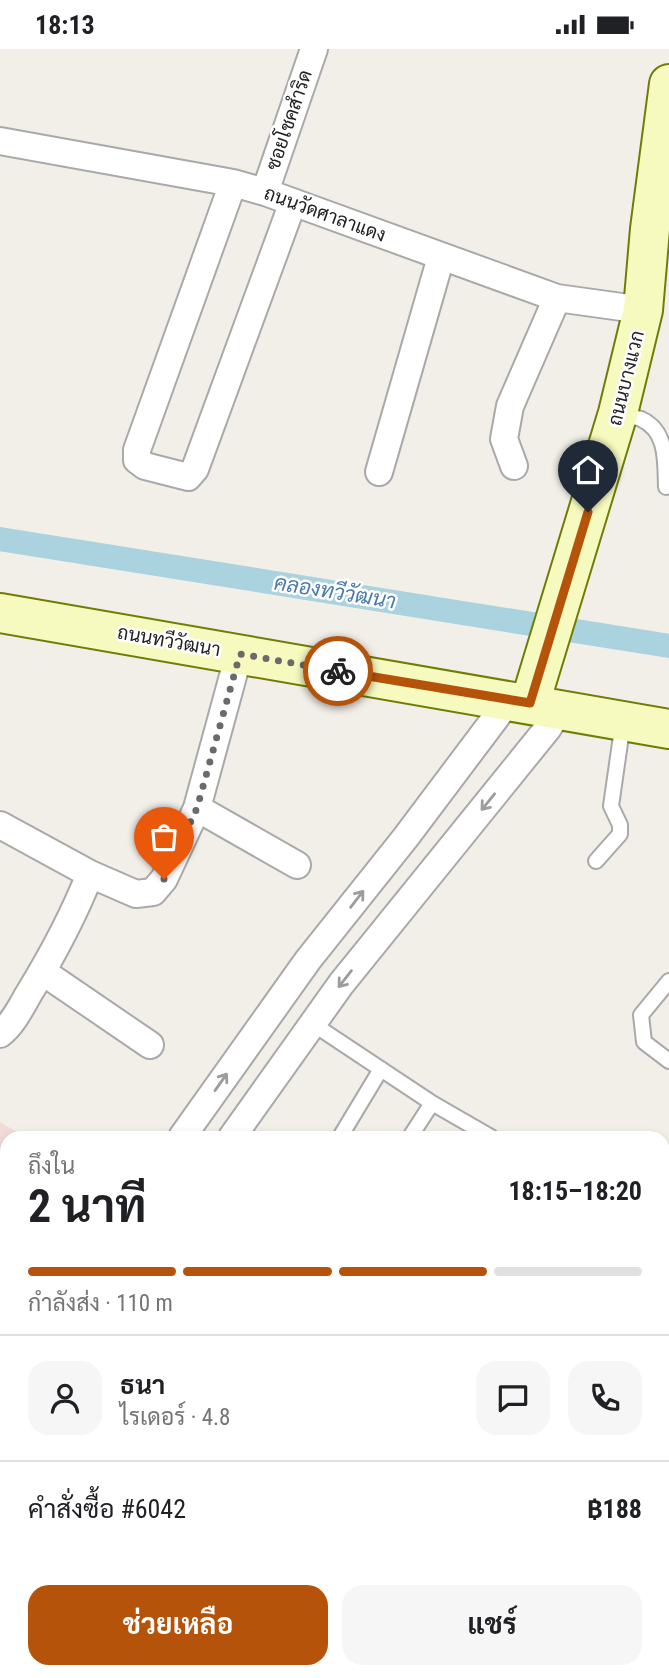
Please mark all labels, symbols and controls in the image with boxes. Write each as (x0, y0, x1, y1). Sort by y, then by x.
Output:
text: 18:13 (35, 10, 95, 40)
street label: ซอยโชคสำริด (260, 66, 317, 173)
street label: ถนนวัดศาลาแดง (261, 181, 389, 247)
street label: ถนนบางแวก (603, 328, 649, 428)
pin (558, 440, 618, 512)
icon: home (569, 451, 607, 489)
water label: คลองทวีวัฒนา (272, 570, 398, 613)
street label: ถนนทวีวัฒนา (116, 620, 223, 661)
courier (303, 636, 373, 706)
icon: bike (319, 652, 357, 690)
one-way arrow (480, 792, 496, 810)
pin (134, 807, 194, 879)
icon: bag (145, 818, 183, 856)
one-way arrow (349, 891, 364, 909)
one-way arrow (338, 969, 353, 988)
one-way arrow (214, 1073, 228, 1092)
text: ถึงใน (28, 1153, 75, 1180)
text: 18:15–18:20 (508, 1176, 642, 1206)
text: 2 นาที (28, 1179, 146, 1233)
text: กำลังส่ง · 110 m (28, 1290, 173, 1317)
button: person (28, 1361, 102, 1435)
button: chat (476, 1361, 550, 1435)
button: phone (568, 1361, 642, 1435)
text: ธนา (120, 1370, 165, 1400)
text: ไรเดอร์ · 4.8 (120, 1404, 230, 1431)
text: คำสั่งซื้อ #6042 (28, 1494, 186, 1524)
text: ฿188 (587, 1494, 642, 1524)
button: ช่วยเหลือ (28, 1585, 328, 1665)
button: แชร์ (342, 1585, 642, 1665)

